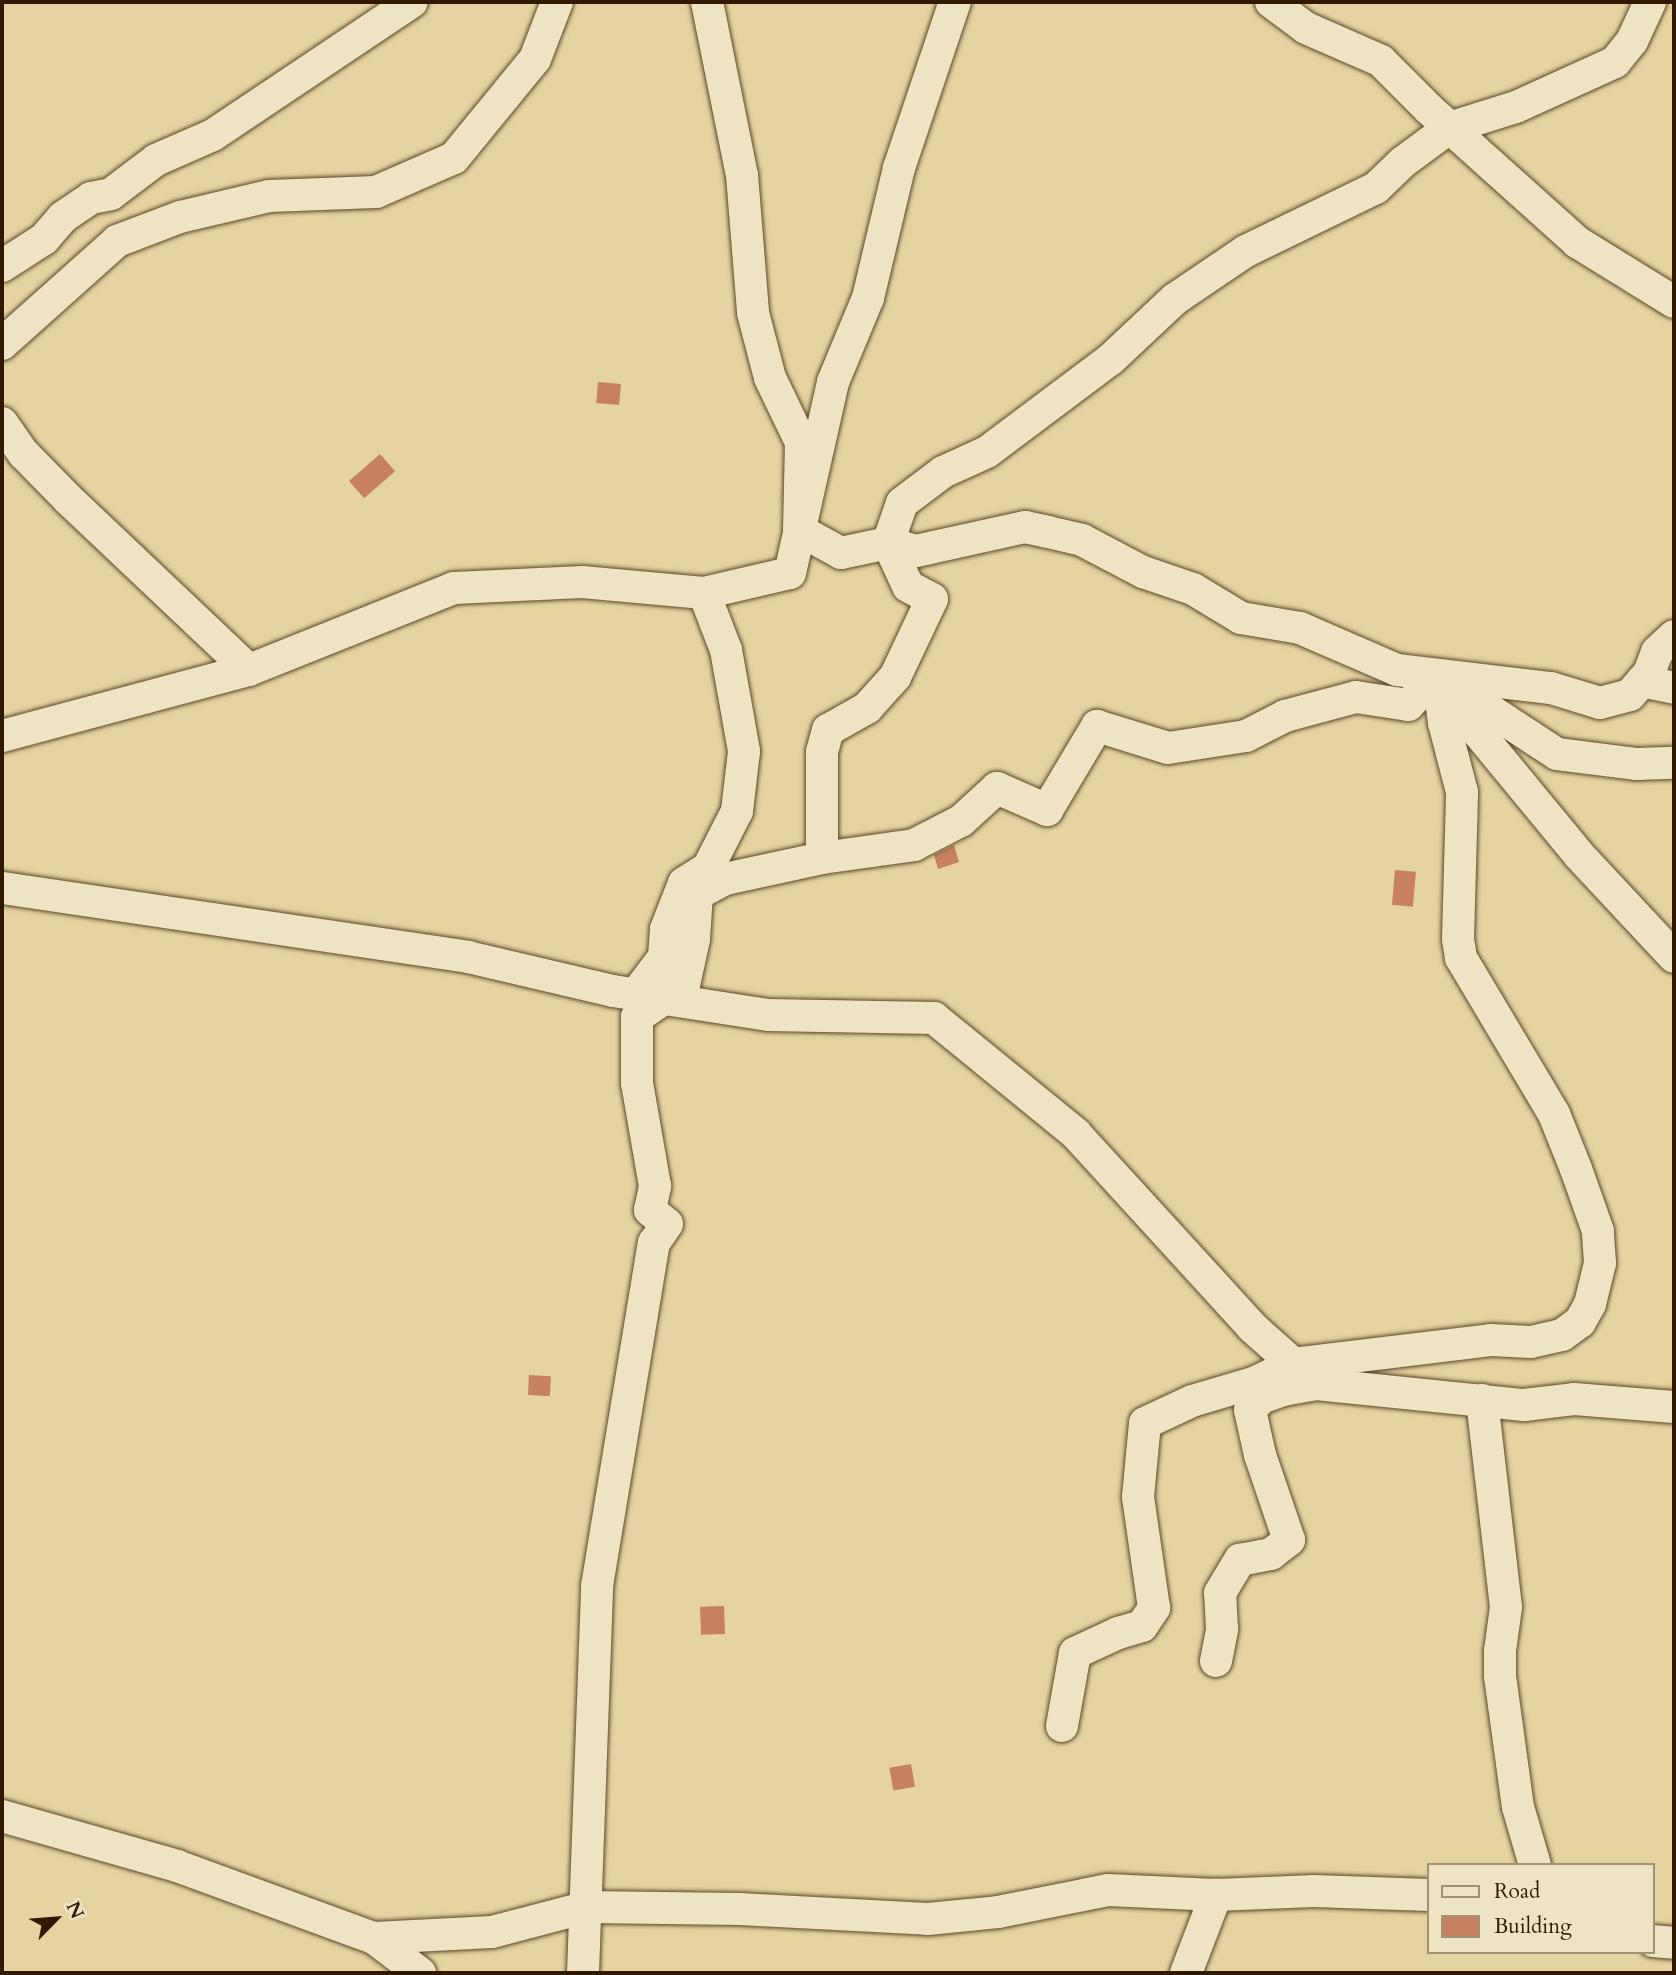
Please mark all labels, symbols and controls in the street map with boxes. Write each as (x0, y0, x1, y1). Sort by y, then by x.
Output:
legend (1428, 1863, 1655, 1954)
text: Road (1494, 1877, 1540, 1906)
north arrow (21, 1884, 91, 1954)
text: N (60, 1897, 90, 1923)
text: Building (1494, 1912, 1572, 1941)

